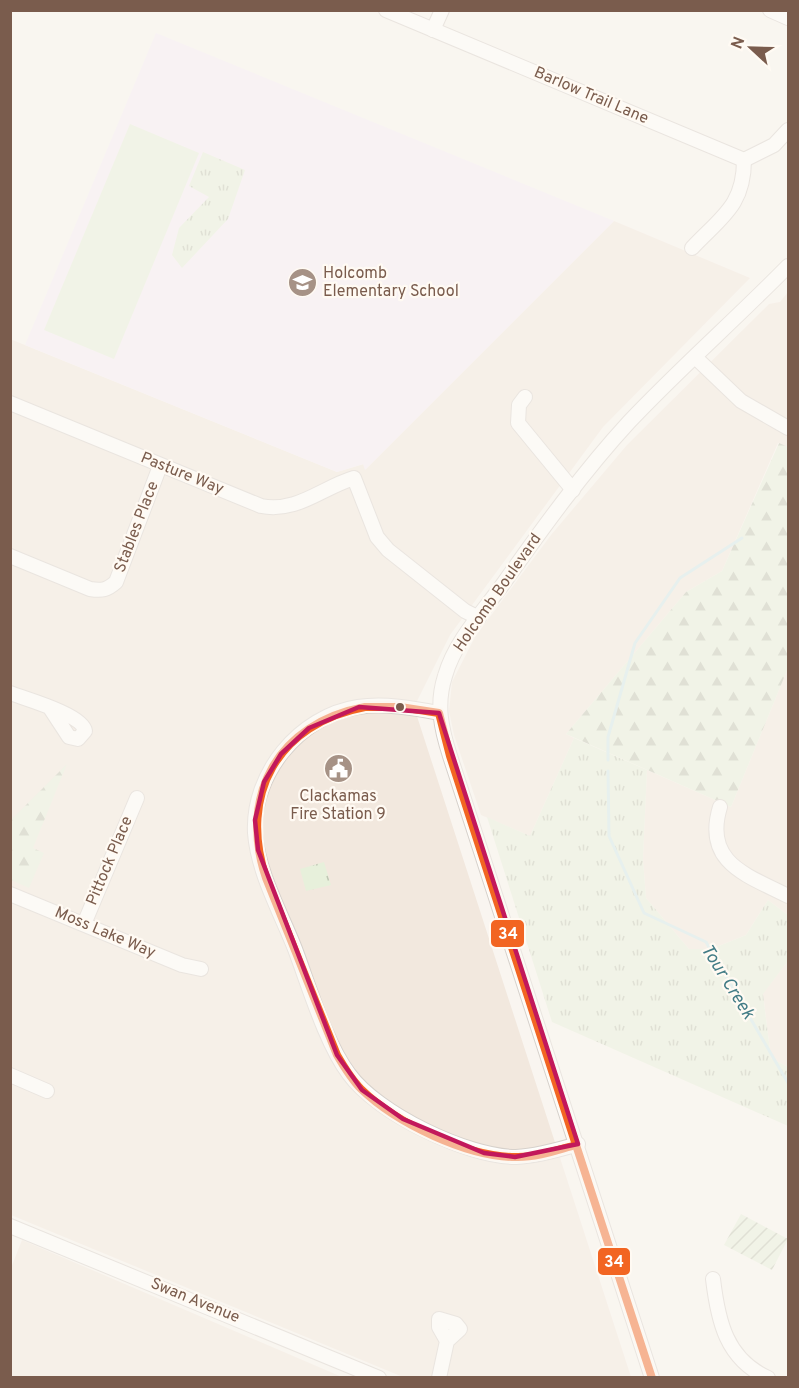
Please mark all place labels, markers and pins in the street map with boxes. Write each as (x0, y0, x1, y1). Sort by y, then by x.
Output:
place label: Holcomb Elementary School (323, 264, 459, 302)
school or university icon: Holcomb Elementary School (286, 267, 318, 299)
unlabelled marker (394, 701, 406, 713)
public building icon: Clackamas Fire Station 9 (322, 753, 354, 785)
place label: Clackamas Fire Station 9 (290, 787, 386, 825)

